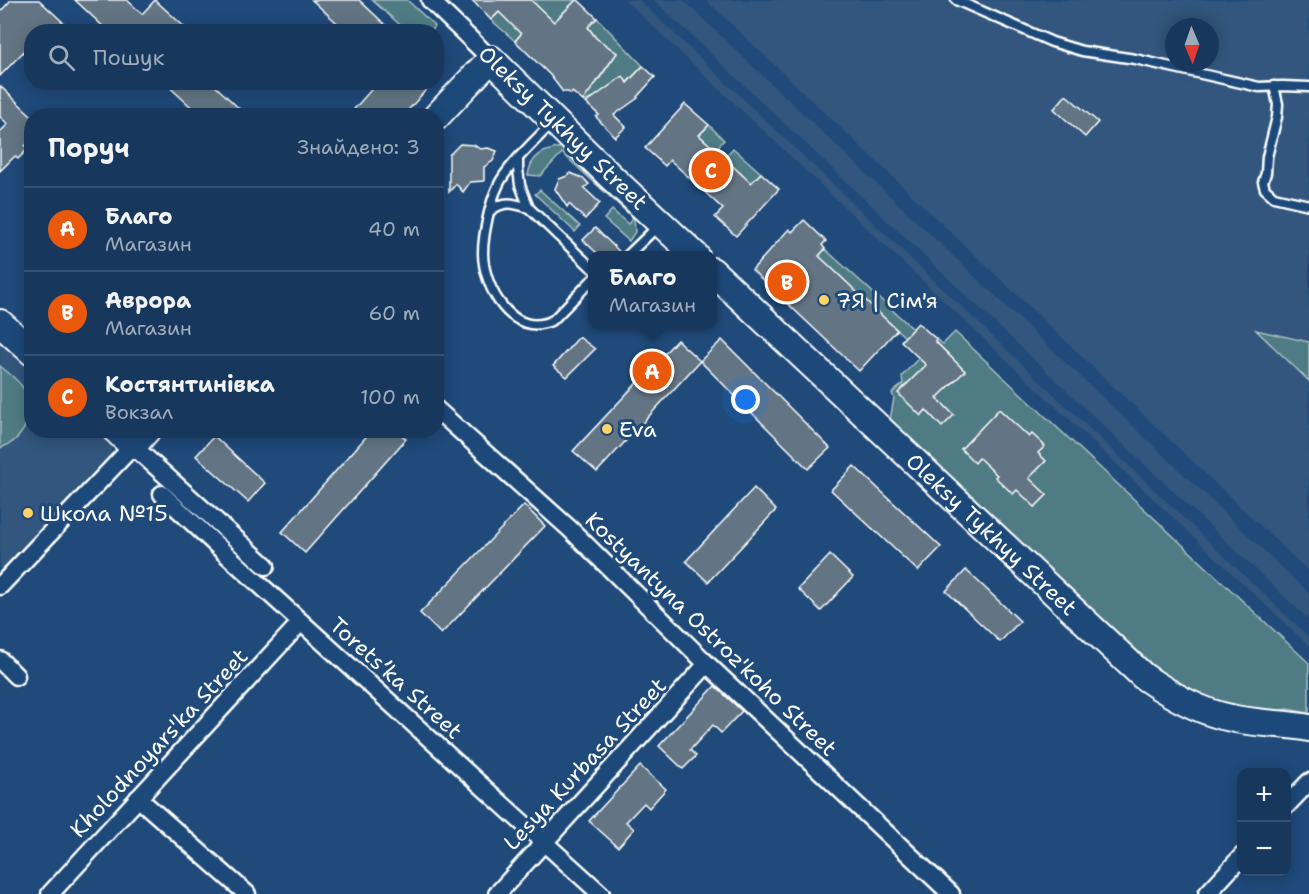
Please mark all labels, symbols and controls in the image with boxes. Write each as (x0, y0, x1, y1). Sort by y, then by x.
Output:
north arrow (1165, 18, 1219, 72)
search box (24, 24, 444, 90)
street label: Oleksy Tykhyy Street (472, 40, 654, 216)
icon: search (45, 41, 78, 74)
text: Пошук (93, 43, 164, 72)
text: Поруч (48, 130, 130, 165)
text: Знайдено: 3 (297, 134, 420, 160)
pin: C (692, 148, 730, 192)
text: Благо (105, 202, 172, 231)
text: A (60, 216, 75, 242)
text: 40 m (368, 216, 420, 242)
text: Магазин (105, 231, 192, 257)
popup (588, 251, 717, 329)
pin: B (768, 260, 806, 304)
text: Благо (609, 263, 677, 292)
text: Аврора (105, 286, 191, 315)
place label: 7Я | Сім'я (836, 286, 938, 315)
text: Магазин (609, 292, 696, 318)
marker: 7Я | Сім'я (817, 293, 831, 307)
text: B (61, 300, 74, 326)
text: 60 m (368, 300, 420, 326)
text: Магазин (105, 315, 192, 341)
pin: A (632, 348, 672, 394)
text: Костянтинівка (105, 370, 275, 399)
text: C (61, 384, 74, 410)
text: 100 m (360, 384, 420, 410)
your location (731, 385, 760, 414)
text: Вокзал (105, 399, 173, 425)
place label: Eva (619, 415, 657, 444)
marker: Eva (600, 422, 614, 436)
street label: Oleksy Tykhyy Street (900, 446, 1084, 622)
place label: Школа №15 (40, 499, 168, 528)
marker: Школа №15 (21, 506, 35, 520)
street label: Kostyantyna Ostroz'koho Street (579, 506, 843, 762)
street label: Toretsʹka Street (324, 611, 468, 745)
street label: Kholodnoyars'ka Street (64, 642, 254, 844)
street label: Lesya Kurbasa Street (497, 671, 673, 857)
map controls (1237, 768, 1291, 876)
button: + (1237, 768, 1291, 822)
button: − (1237, 822, 1291, 876)

